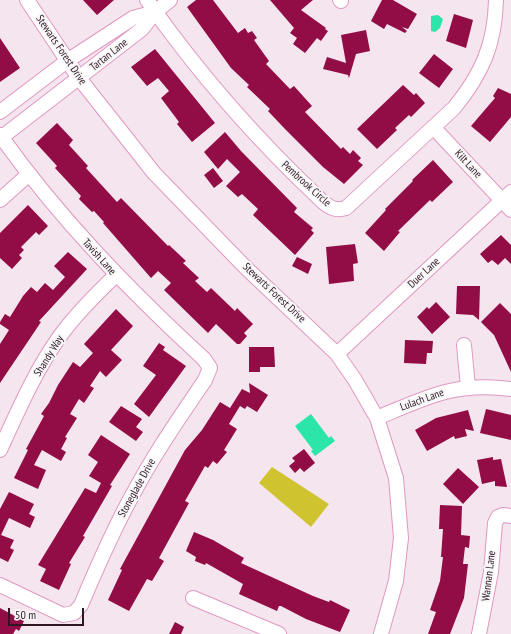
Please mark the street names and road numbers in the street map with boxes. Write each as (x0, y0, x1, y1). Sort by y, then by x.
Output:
street label: Stewarts Forest Drive (33, 13, 89, 87)
street label: Tartan Lane (87, 36, 131, 74)
street label: Kilt Lane (452, 147, 484, 181)
street label: Pembrook Circle (279, 158, 333, 210)
street label: Tavish Lane (79, 236, 119, 278)
street label: Duer Lane (405, 255, 443, 291)
street label: Stewarts Forest Drive (240, 260, 308, 326)
street label: Shandy Way (31, 333, 67, 379)
street label: Lulach Lane (398, 386, 446, 414)
street label: Stoneglade Drive (115, 456, 159, 520)
street label: Wannan Lane (479, 550, 499, 602)

